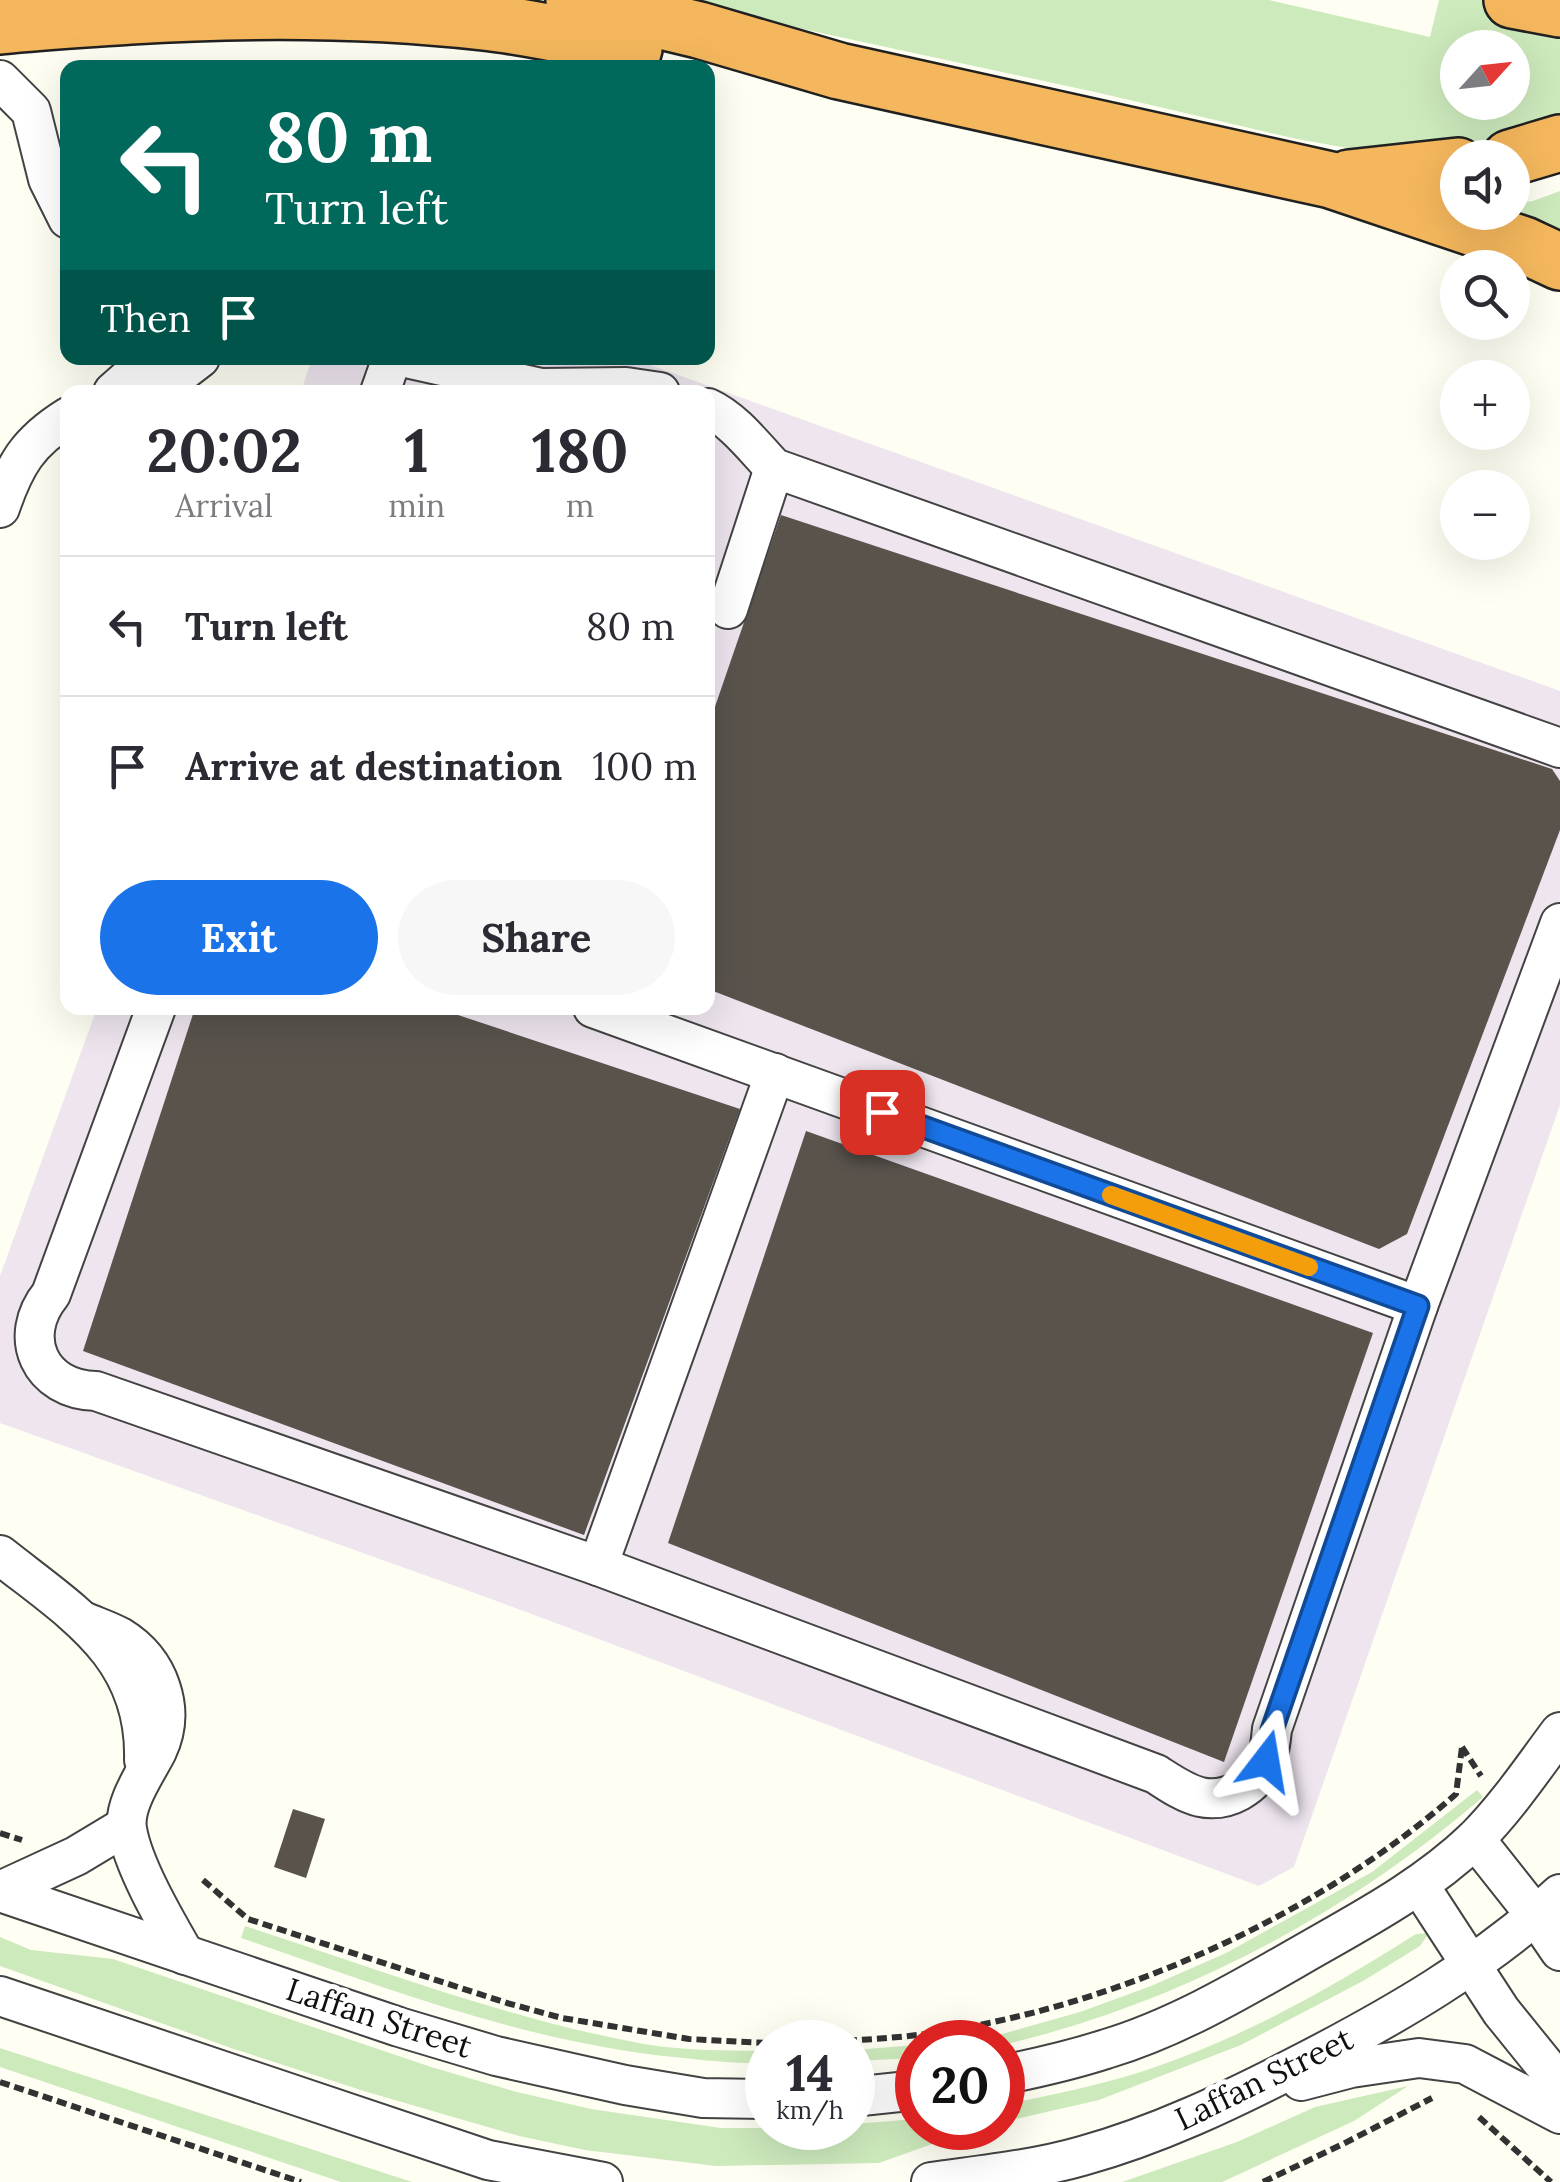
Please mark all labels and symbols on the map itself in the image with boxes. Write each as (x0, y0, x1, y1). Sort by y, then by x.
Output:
north arrow (1440, 30, 1530, 120)
pin (840, 1070, 925, 1155)
position arrow (1214, 1709, 1318, 1813)
street label: Laffan Street (281, 1968, 478, 2067)
street label: Laffan Street (1168, 2018, 1360, 2139)
speed limit sign: 20 (895, 2020, 1025, 2150)

